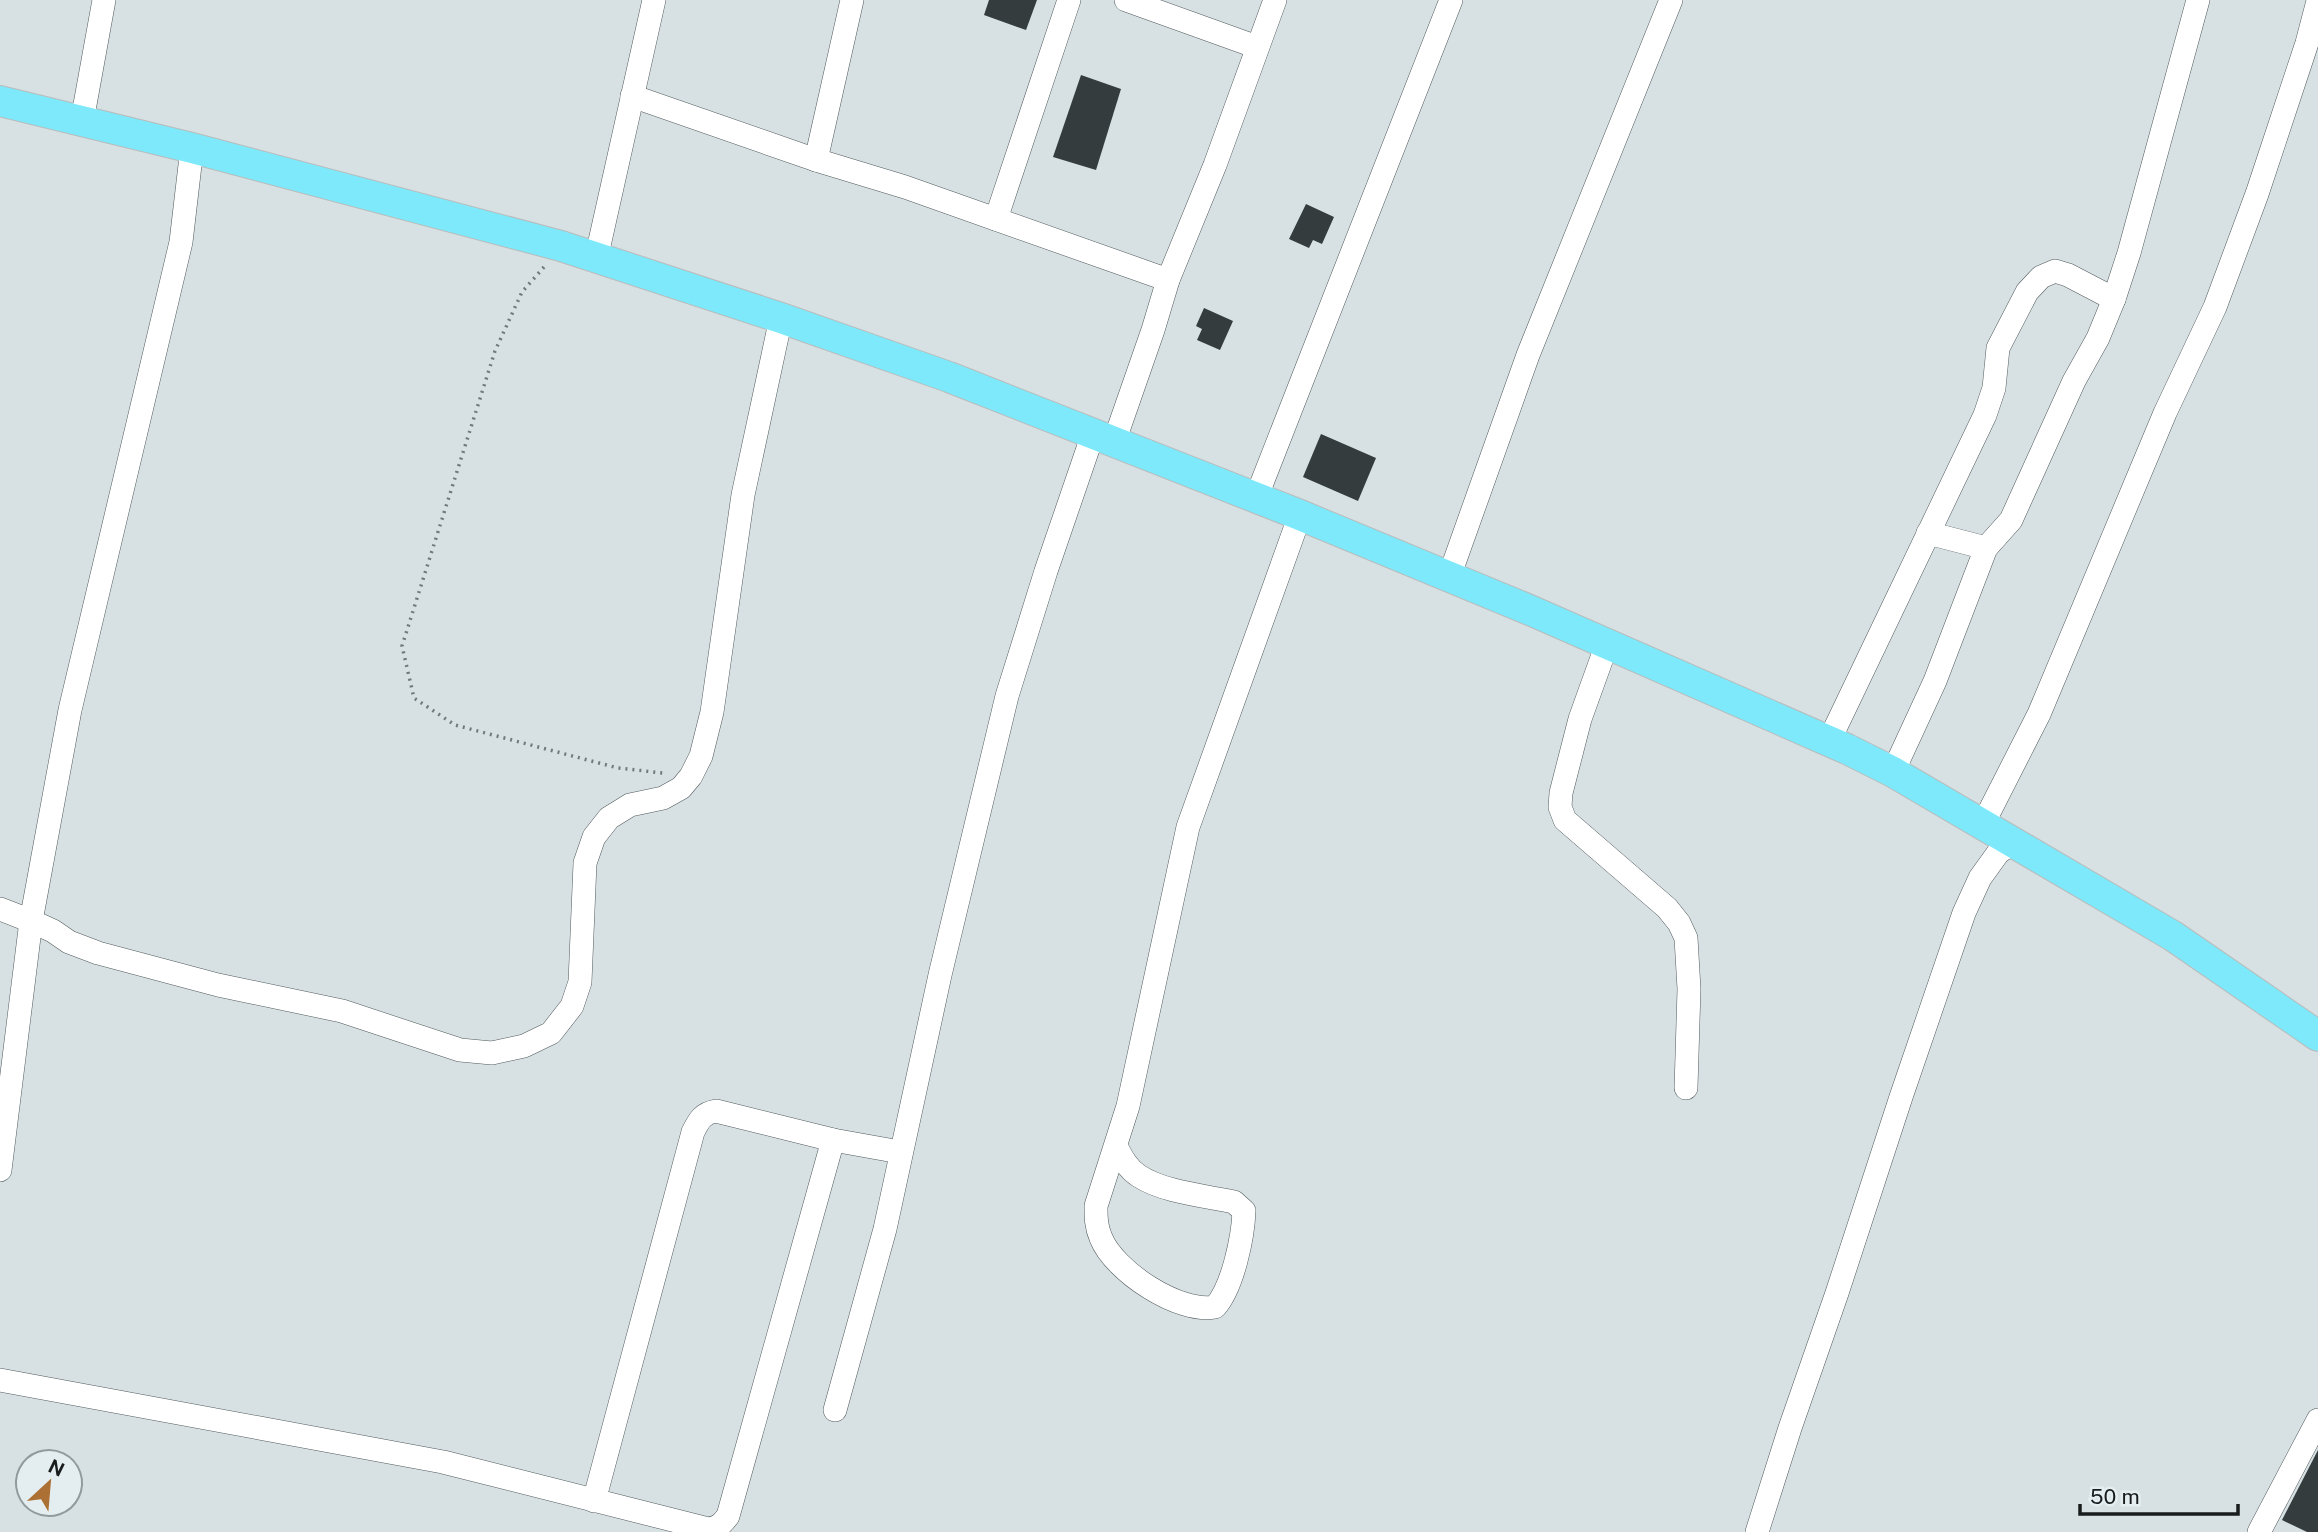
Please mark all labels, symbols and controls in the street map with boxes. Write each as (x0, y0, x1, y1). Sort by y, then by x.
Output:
north arrow (14, 1448, 84, 1518)
text: N (45, 1455, 68, 1481)
scale bar (2080, 1472, 2238, 1516)
text: 50 m (2090, 1484, 2140, 1509)

